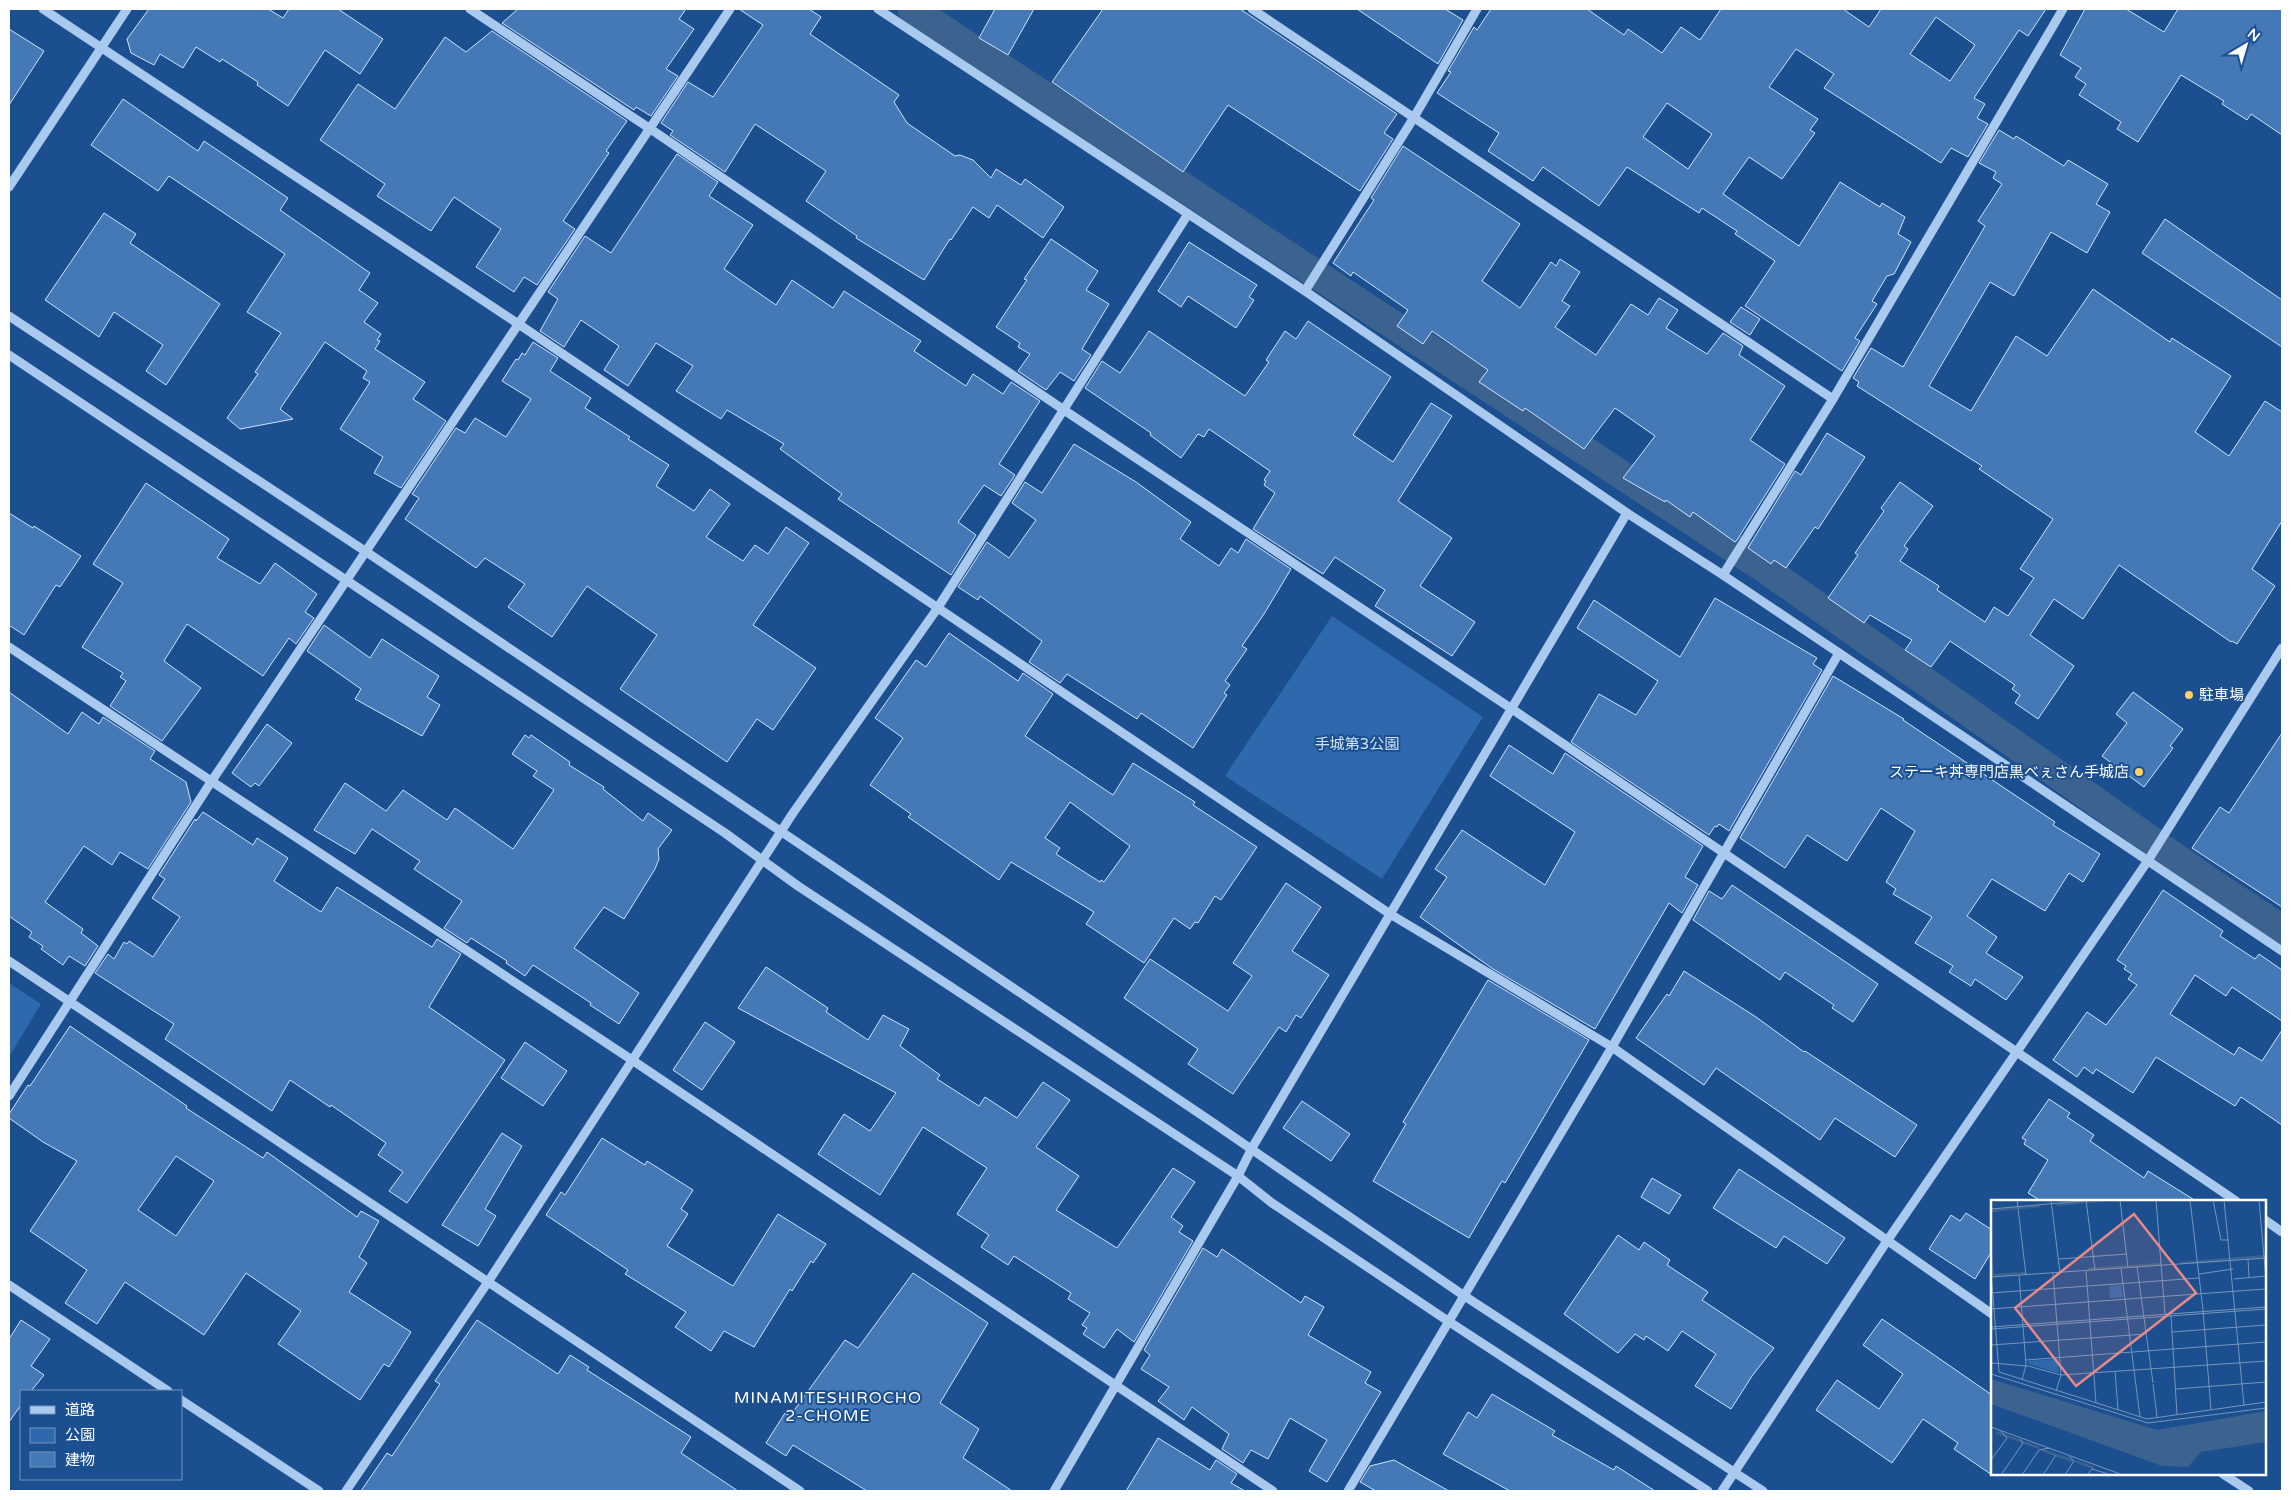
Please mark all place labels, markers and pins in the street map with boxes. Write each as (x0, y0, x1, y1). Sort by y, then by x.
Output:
place label: 駐車場 (2199, 686, 2244, 704)
marker: 駐車場 (2183, 689, 2195, 701)
place label: ステーキ丼専門店黒べぇさん手城店 (1889, 763, 2129, 781)
marker: ステーキ丼専門店黒べぇさん手城店 (2133, 766, 2145, 778)

